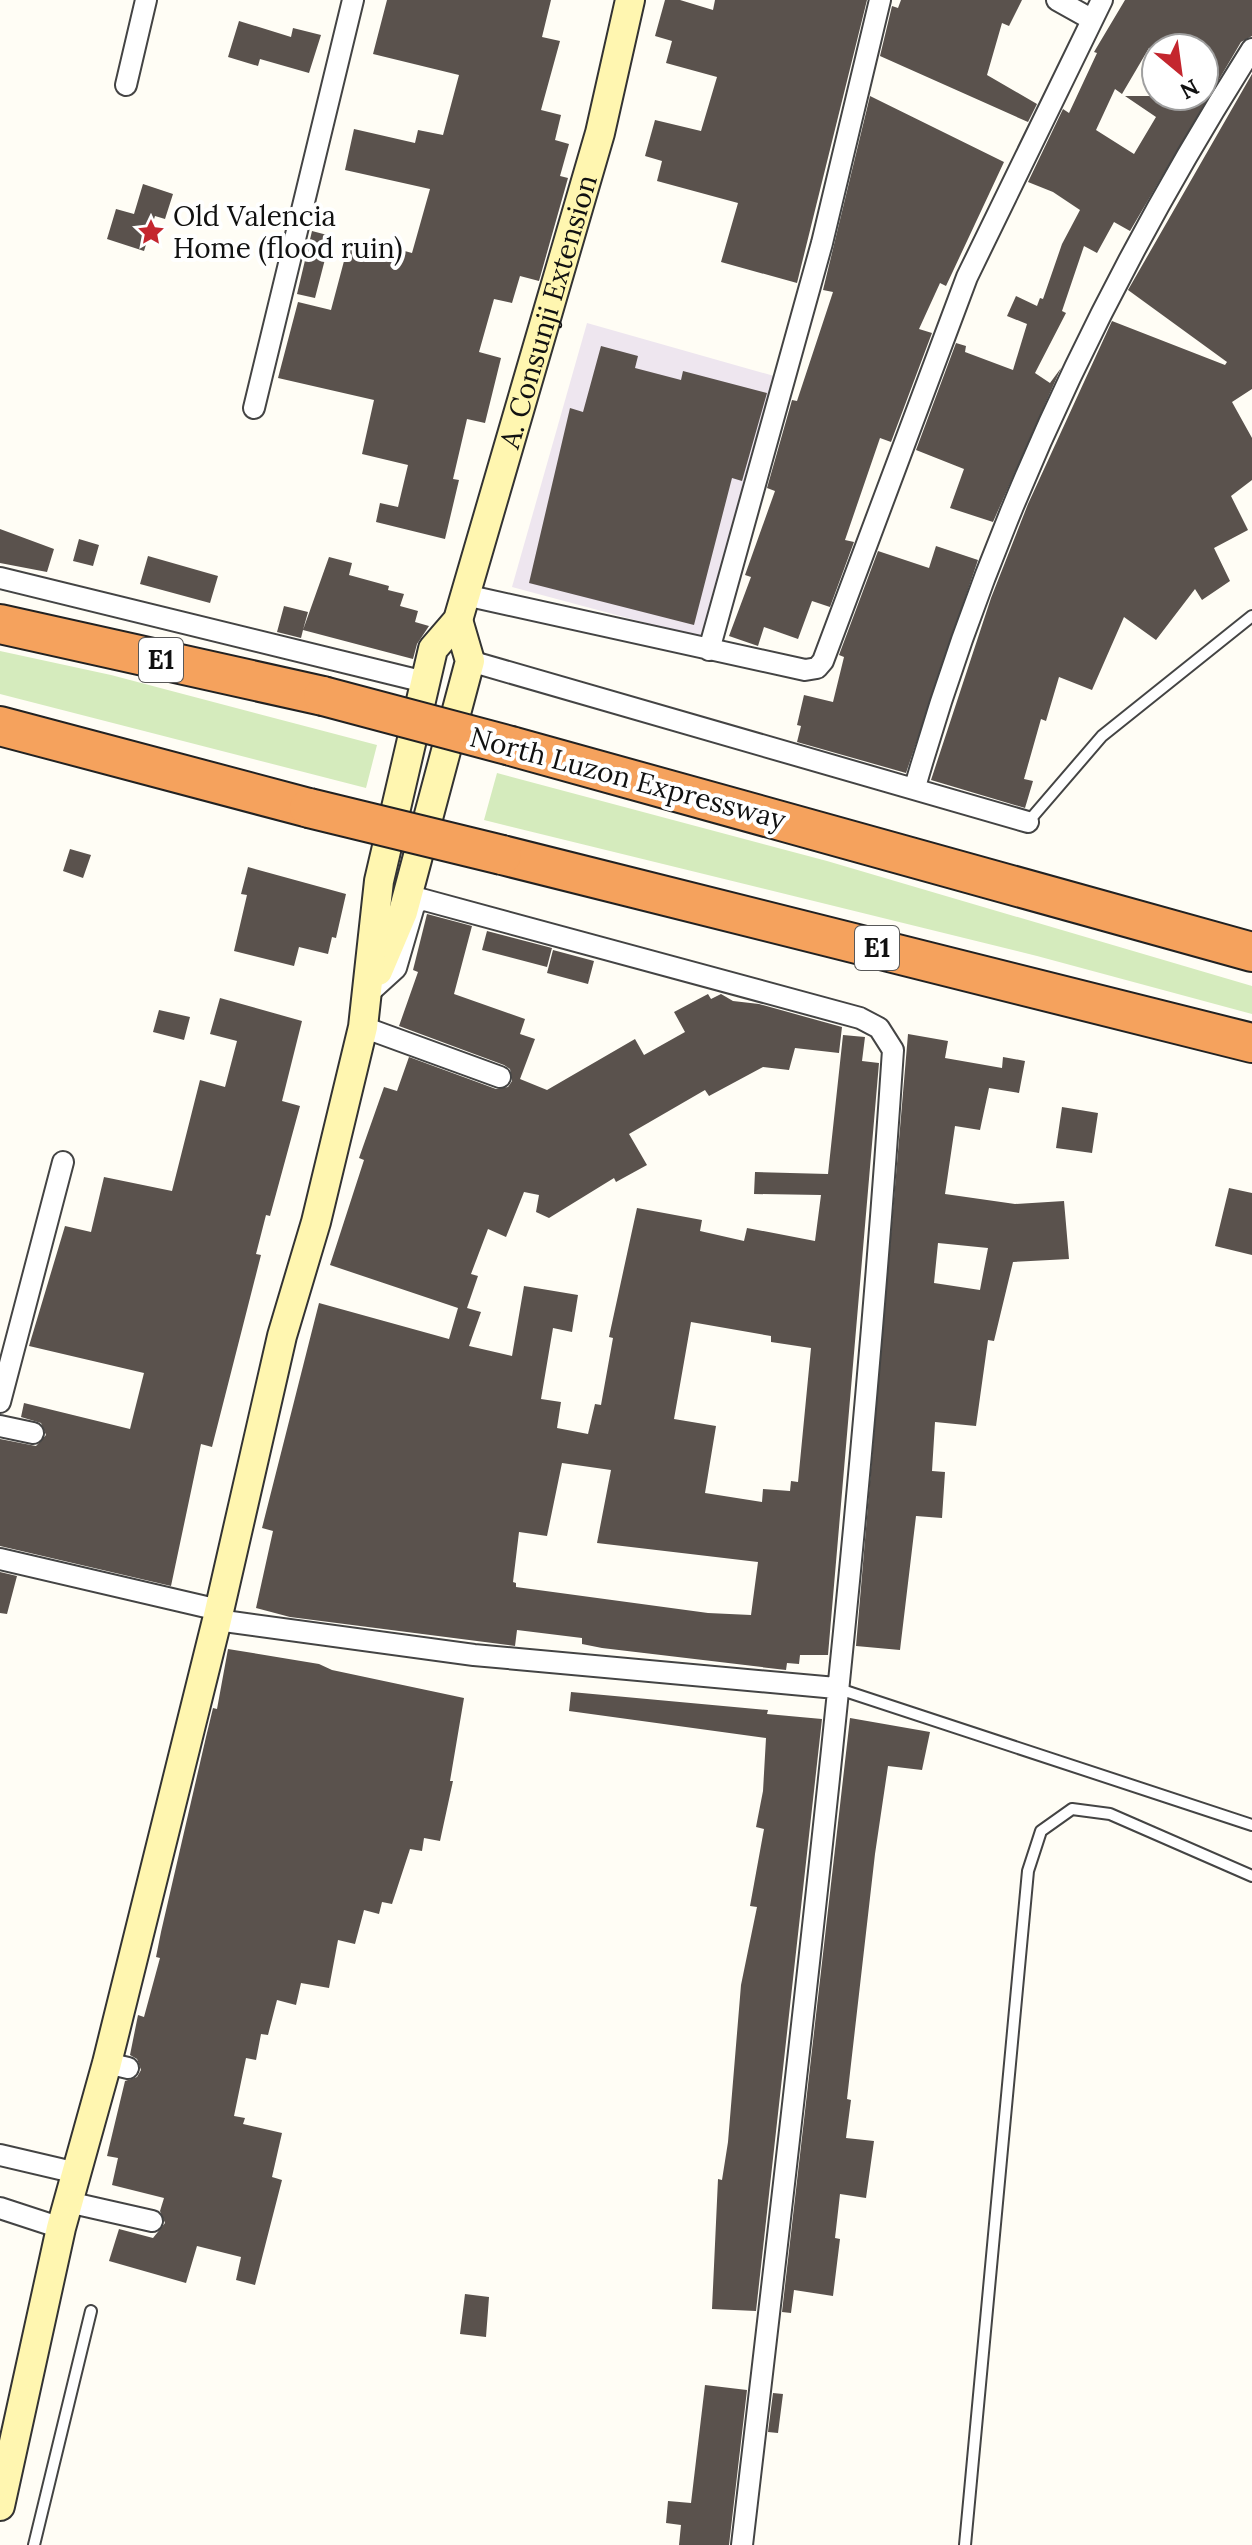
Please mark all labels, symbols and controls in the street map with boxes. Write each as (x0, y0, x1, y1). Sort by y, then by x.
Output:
north arrow (1140, 32, 1220, 112)
text: N (1175, 73, 1204, 106)
street label: A. Consunji Extension (491, 170, 605, 453)
place label: Old Valencia Home (flood ruin) (173, 198, 403, 266)
place icon: Old Valencia Home (flood ruin) (136, 217, 166, 247)
road number: E1 (139, 638, 183, 682)
street label: North Luzon Expressway (466, 718, 790, 838)
road number: E1 (855, 926, 899, 970)

